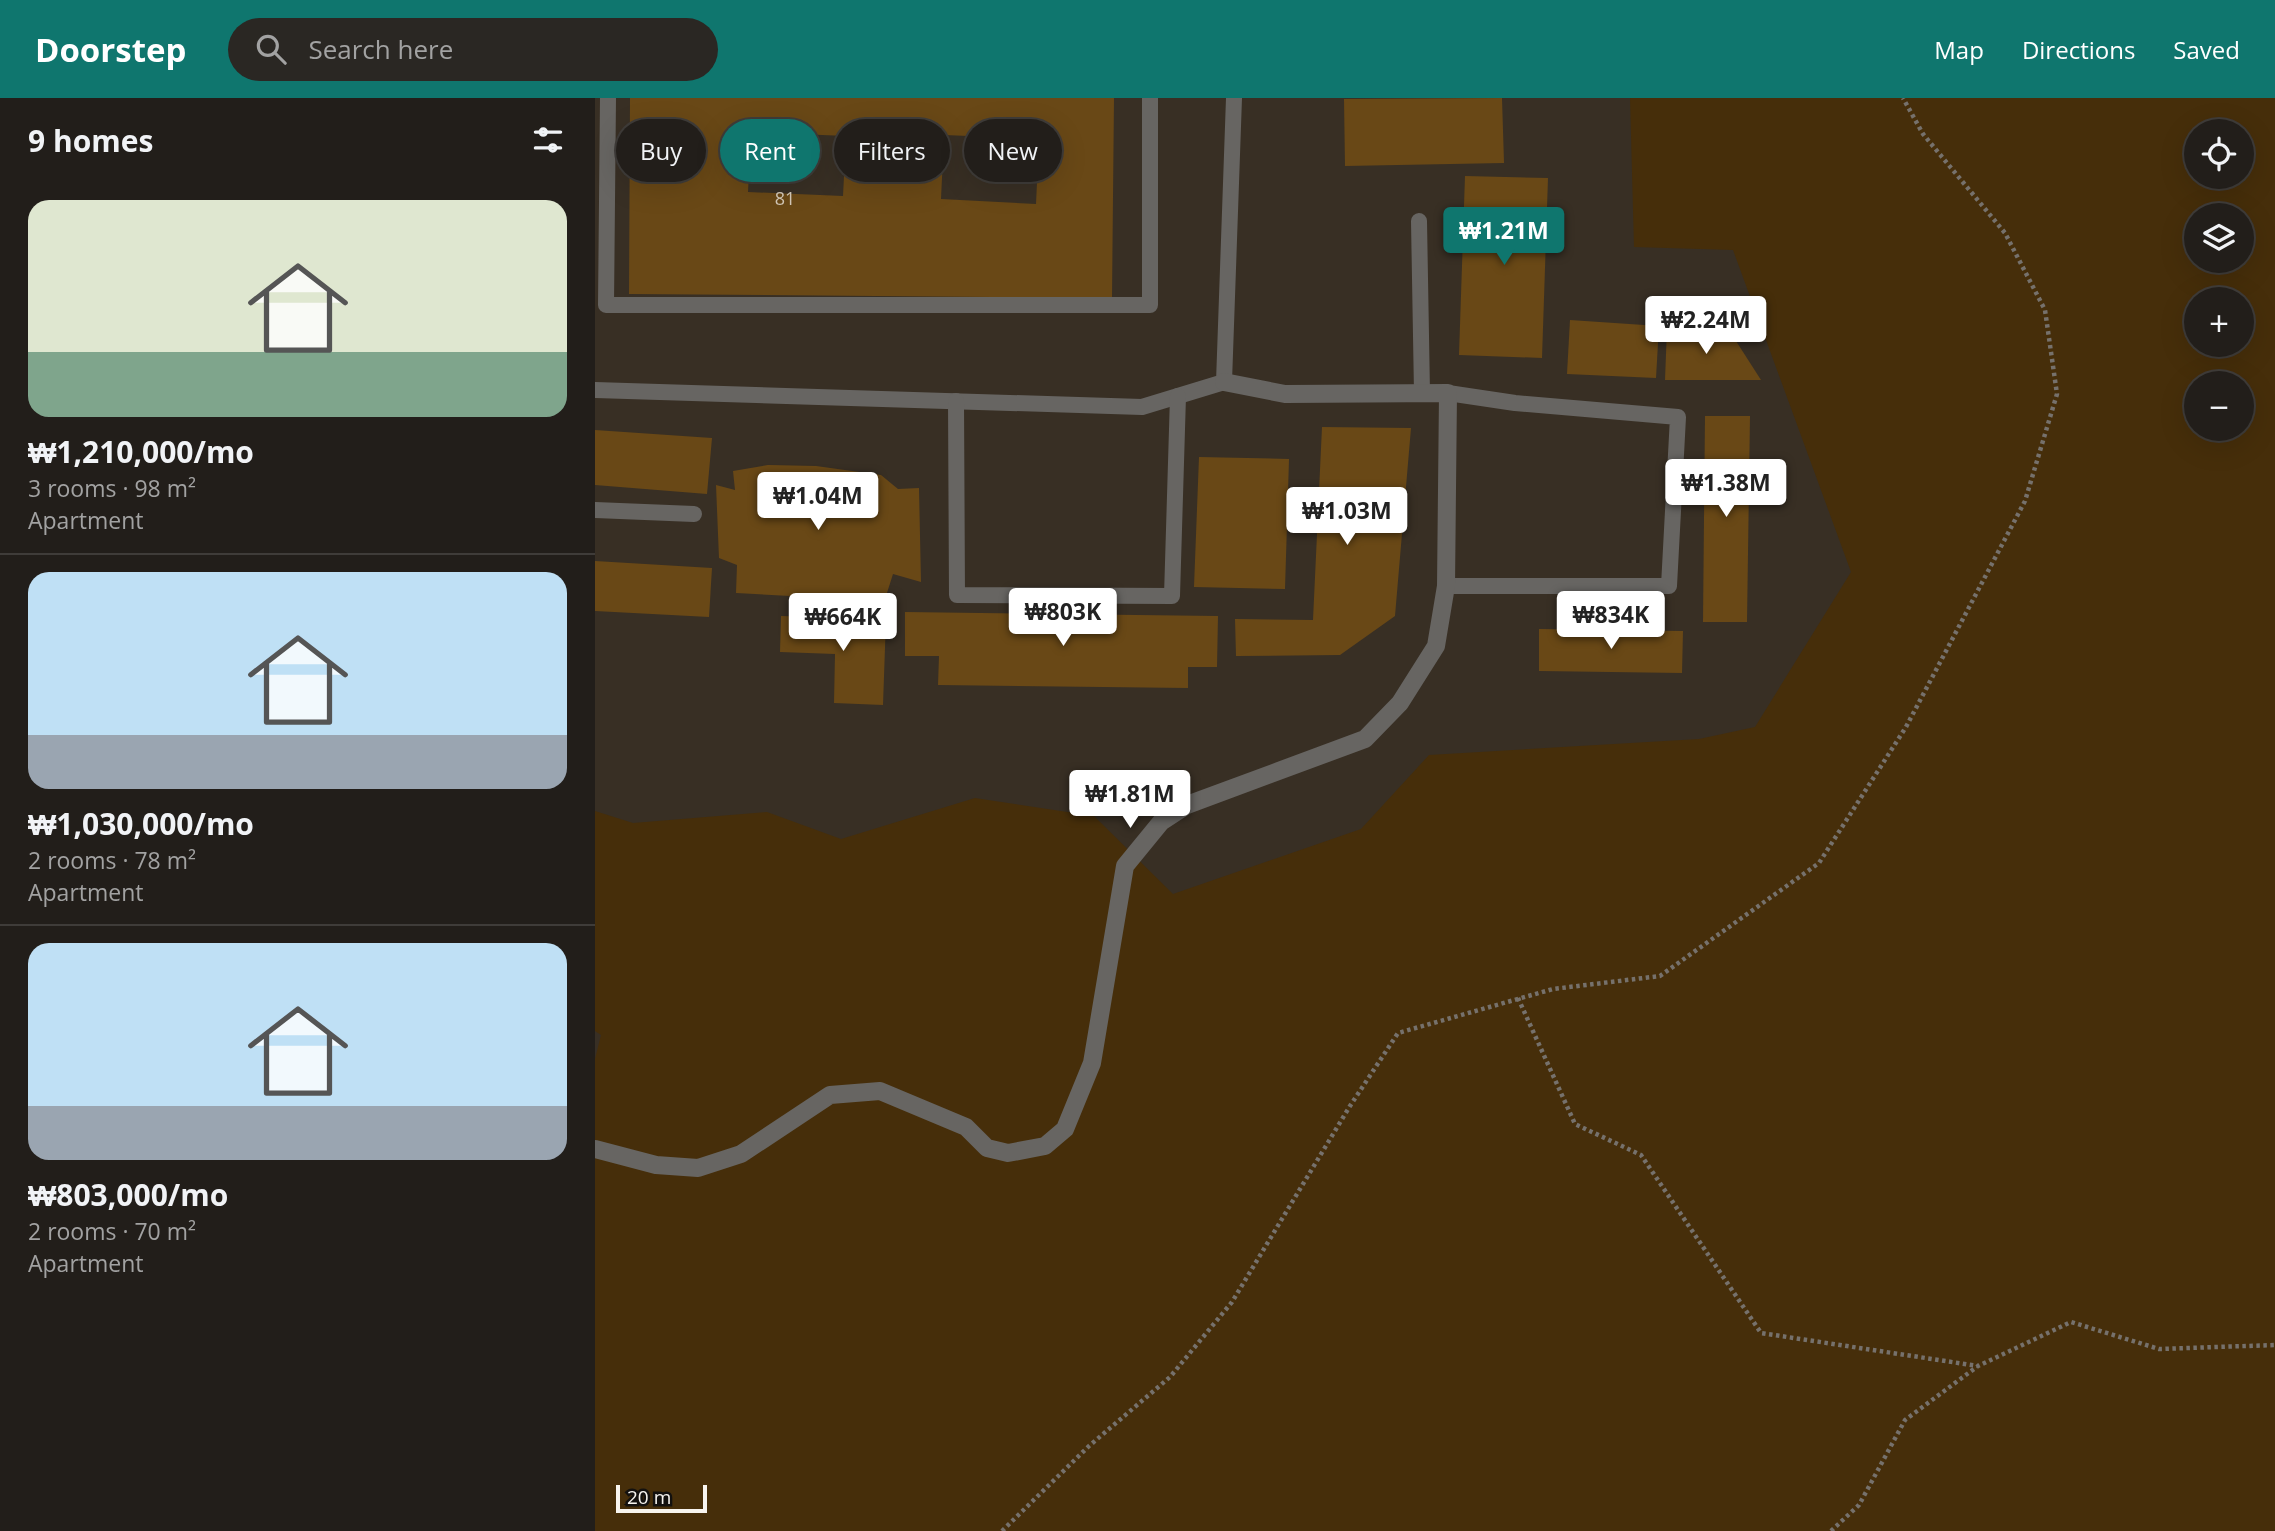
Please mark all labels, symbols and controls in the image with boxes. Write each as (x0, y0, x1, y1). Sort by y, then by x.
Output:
search box (228, 18, 718, 81)
text: Doorstep (35, 27, 186, 72)
icon: search (252, 30, 290, 68)
text: Search here (308, 31, 453, 67)
text: Map (1934, 33, 1984, 66)
text: Directions (2022, 33, 2135, 66)
text: Saved (2173, 33, 2240, 66)
chip: Buy (616, 119, 706, 182)
chip: Rent (720, 119, 820, 182)
chip: Filters (834, 119, 950, 182)
chip: New (964, 119, 1062, 182)
map controls (2184, 119, 2254, 441)
button: locate (2184, 119, 2254, 189)
text: 9 homes (28, 120, 153, 161)
icon: filters (529, 121, 567, 159)
house number: 81 (775, 186, 795, 210)
button: layers (2184, 203, 2254, 273)
pin: ₩1.21M (1447, 208, 1561, 267)
text: ₩1.21M (1459, 214, 1549, 246)
icon: home (235, 245, 361, 371)
button: + (2184, 287, 2254, 357)
pin: ₩2.24M (1649, 296, 1763, 356)
text: ₩2.24M (1661, 303, 1751, 335)
button: − (2184, 371, 2254, 441)
text: ₩1,210,000/mo (28, 431, 254, 472)
pin: ₩1.38M (1669, 460, 1783, 519)
text: ₩1.38M (1681, 466, 1771, 498)
text: 3 rooms · 98 m² (28, 472, 196, 504)
pin: ₩1.04M (761, 472, 875, 532)
text: ₩1.04M (773, 479, 863, 511)
pin: ₩1.03M (1290, 488, 1404, 547)
text: ₩1.03M (1302, 494, 1392, 526)
text: Apartment (28, 504, 144, 536)
pin: ₩803K (1014, 588, 1112, 648)
pin: ₩834K (1562, 592, 1660, 651)
pin: ₩664K (794, 594, 892, 653)
text: ₩803K (1025, 595, 1101, 627)
text: ₩834K (1573, 598, 1649, 630)
text: ₩664K (805, 600, 881, 632)
icon: home (235, 617, 361, 743)
pin: ₩1.81M (1073, 770, 1187, 830)
text: ₩1.81M (1085, 777, 1175, 809)
text: ₩1,030,000/mo (28, 803, 254, 844)
text: 2 rooms · 78 m² (28, 844, 196, 876)
text: Apartment (28, 876, 144, 908)
icon: home (235, 988, 361, 1114)
text: ₩803,000/mo (28, 1174, 228, 1215)
text: 2 rooms · 70 m² (28, 1215, 196, 1247)
text: Apartment (28, 1247, 144, 1279)
scale bar (616, 1482, 707, 1514)
text: 20 m (627, 1484, 671, 1510)

